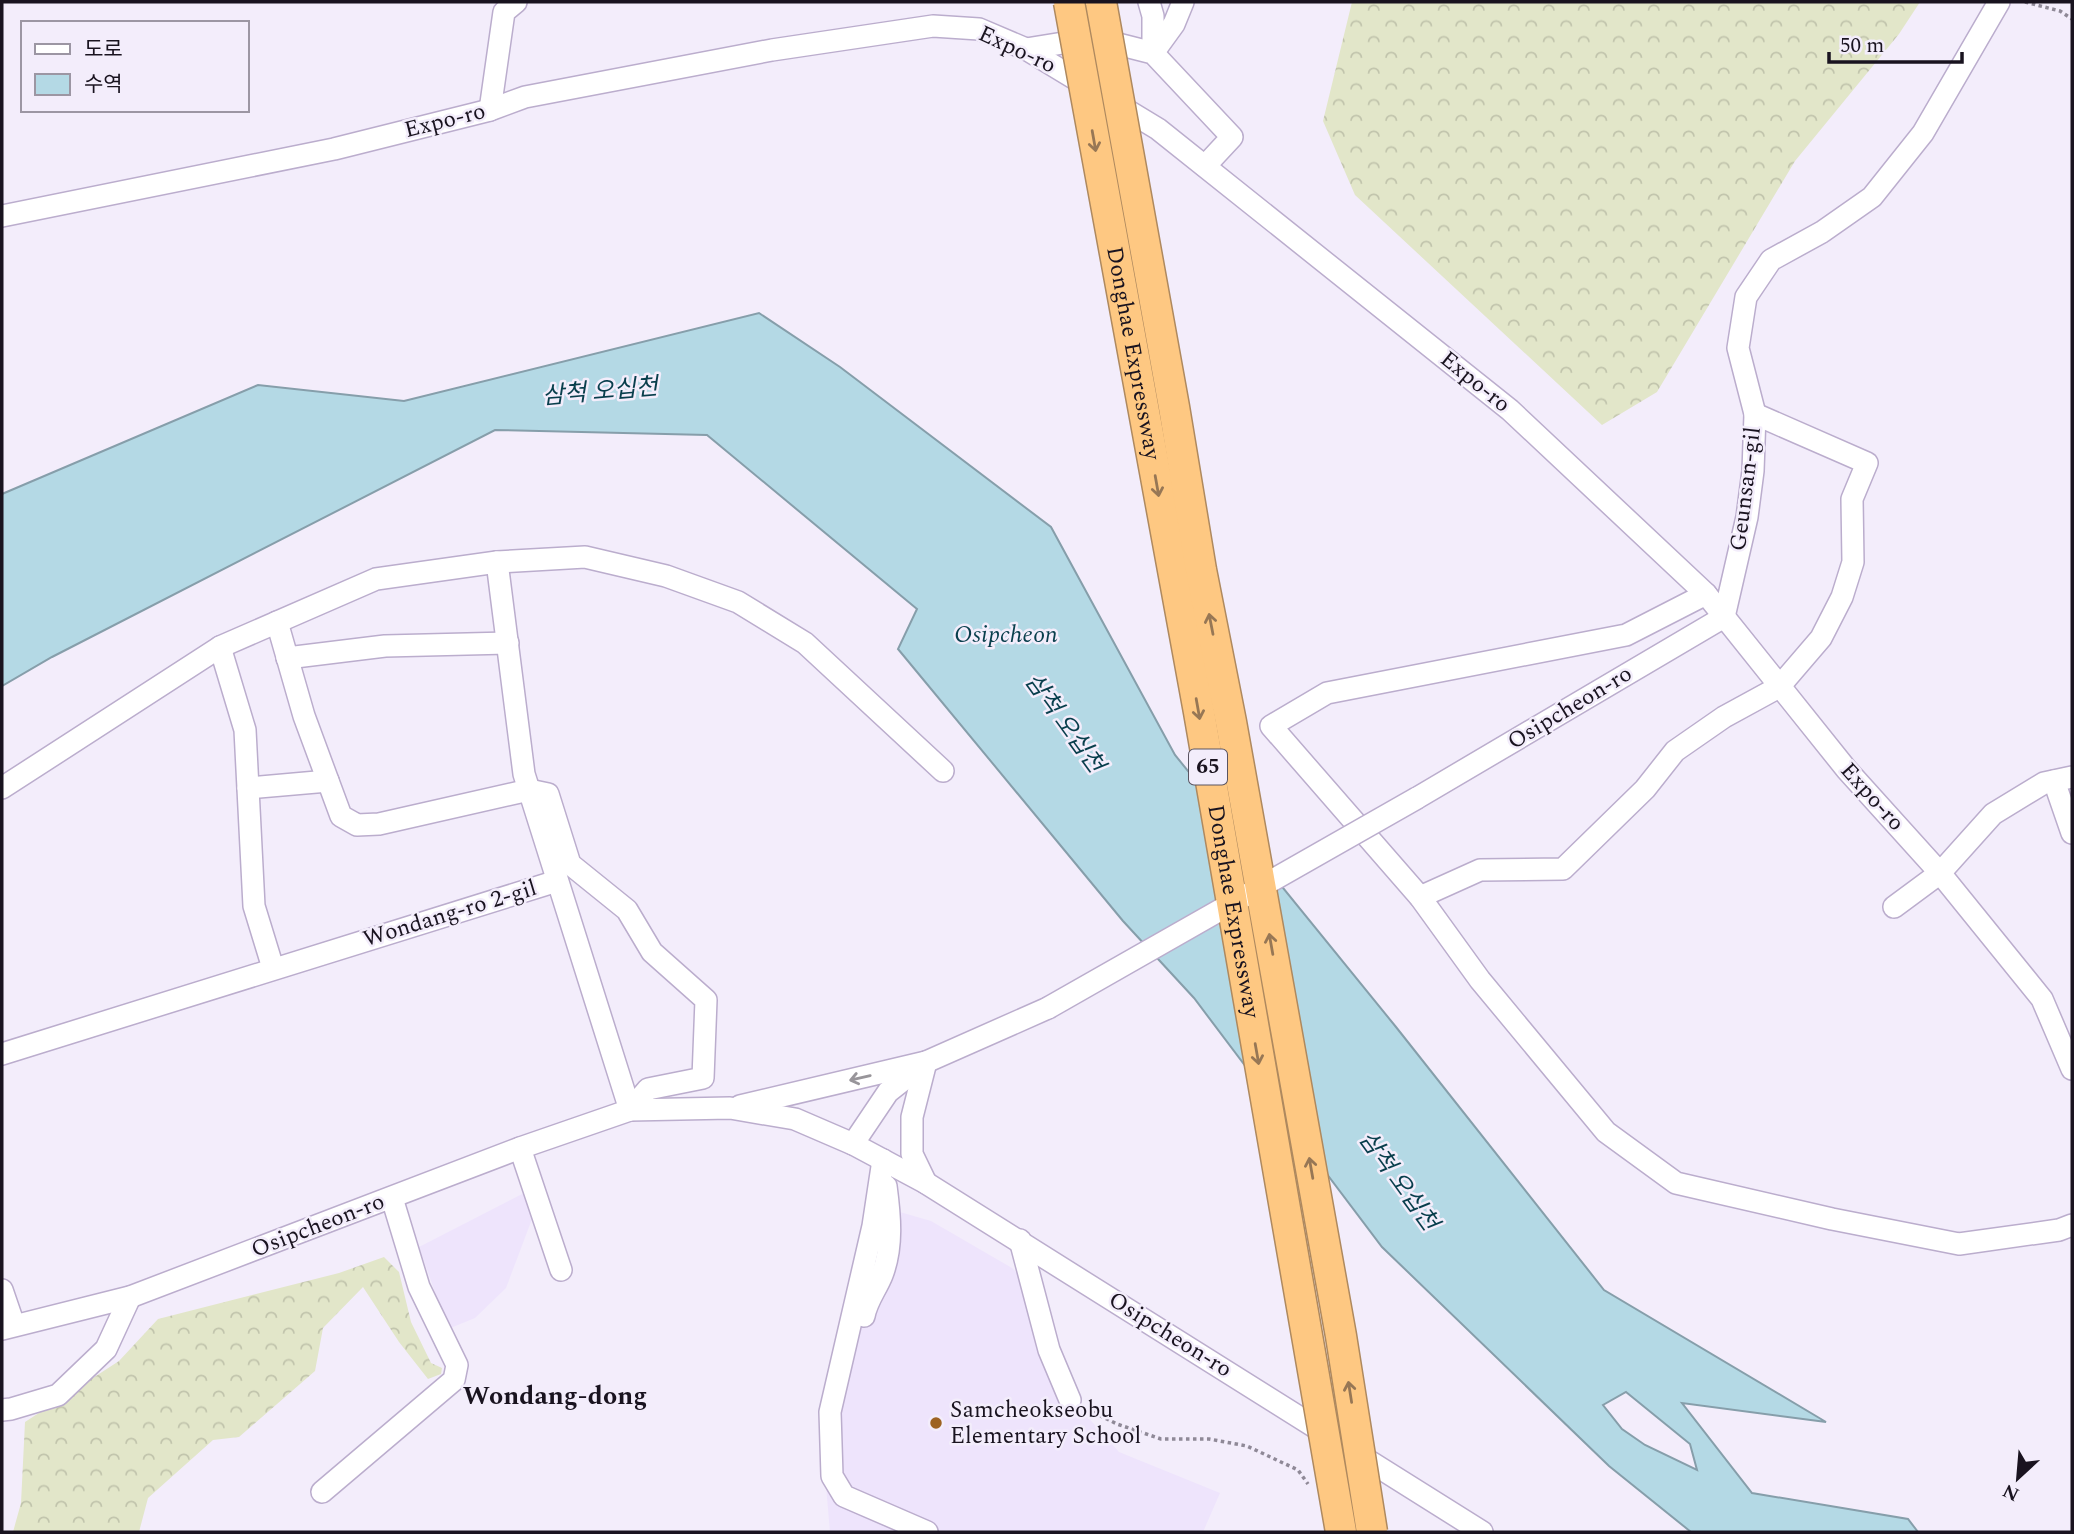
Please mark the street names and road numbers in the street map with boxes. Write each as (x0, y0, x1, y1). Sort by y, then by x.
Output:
street label: Expo-ro (972, 17, 1062, 83)
street label: Expo-ro (401, 94, 489, 148)
street label: Donghae Expressway (1097, 244, 1170, 464)
street label: Expo-ro (1432, 342, 1518, 422)
street label: Geunsan-gil (1721, 425, 1771, 553)
street label: Osipcheon-ro (1501, 657, 1639, 759)
road number: 65 (1189, 750, 1227, 784)
street label: Expo-ro (1831, 755, 1913, 839)
street label: Donghae Expressway (1198, 802, 1269, 1022)
street label: Wondang-ro 2-gil (359, 871, 541, 957)
street label: Osipcheon-ro (246, 1185, 390, 1267)
street label: Osipcheon-ro (1101, 1283, 1239, 1387)

